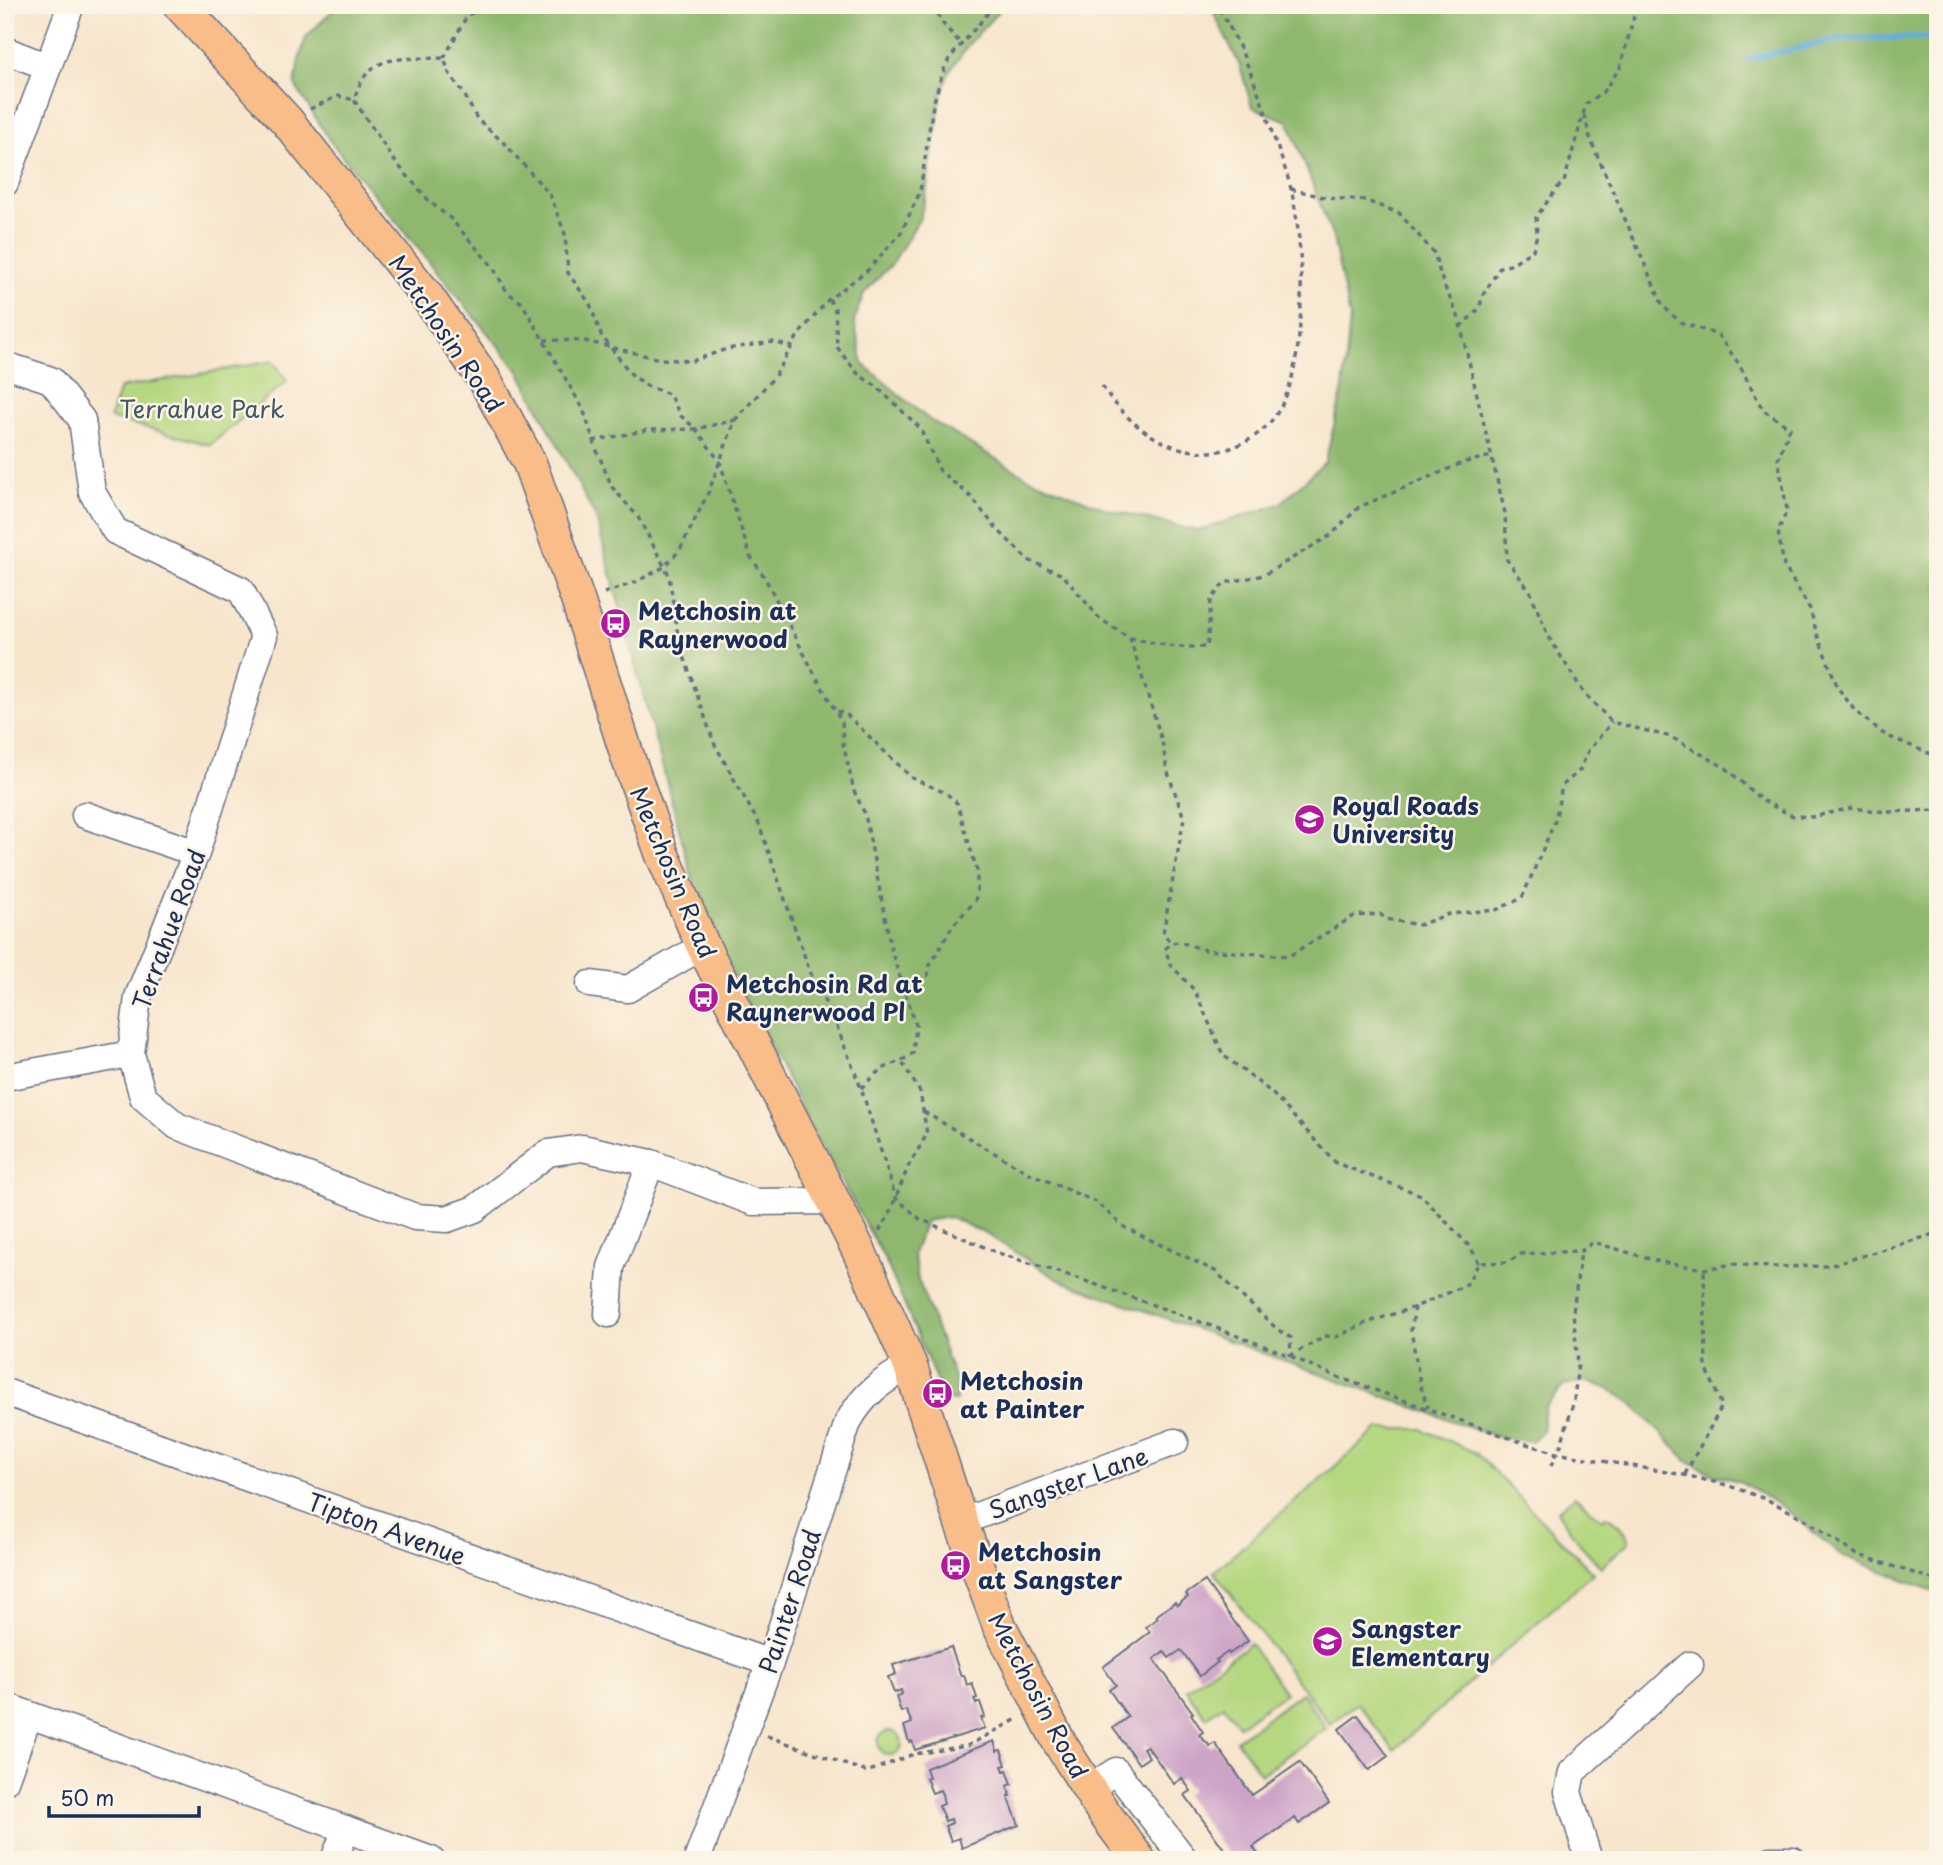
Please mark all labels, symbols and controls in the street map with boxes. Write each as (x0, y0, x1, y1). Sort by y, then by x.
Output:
street label: Metchosin Road (381, 247, 513, 419)
park label: Terrahue Park (119, 390, 285, 426)
place label: Metchosin at Raynerwood (638, 592, 797, 656)
bus stop icon: Metchosin at Raynerwood (598, 607, 632, 641)
street label: Metchosin Road (622, 780, 726, 964)
place label: Royal Roads University (1332, 787, 1479, 851)
school or university icon: Royal Roads University (1292, 802, 1326, 836)
street label: Terrahue Road (122, 844, 214, 1014)
place label: Metchosin Rd at Raynerwood Pl (726, 965, 923, 1029)
bus stop icon: Metchosin Rd at Raynerwood Pl (686, 980, 720, 1014)
place label: Metchosin at Painter (960, 1362, 1085, 1426)
bus stop icon: Metchosin at Painter (920, 1377, 954, 1411)
street label: Sangster Lane (983, 1436, 1153, 1528)
street label: Tipton Avenue (303, 1483, 471, 1573)
street label: Painter Road (749, 1524, 829, 1678)
place label: Metchosin at Sangster (978, 1533, 1122, 1597)
bus stop icon: Metchosin at Sangster (938, 1548, 972, 1582)
street label: Metchosin Road (980, 1605, 1098, 1785)
place label: Sangster Elementary (1351, 1610, 1490, 1674)
school or university icon: Sangster Elementary (1311, 1625, 1345, 1659)
scale bar (49, 1774, 200, 1818)
text: 50 m (60, 1781, 114, 1813)

